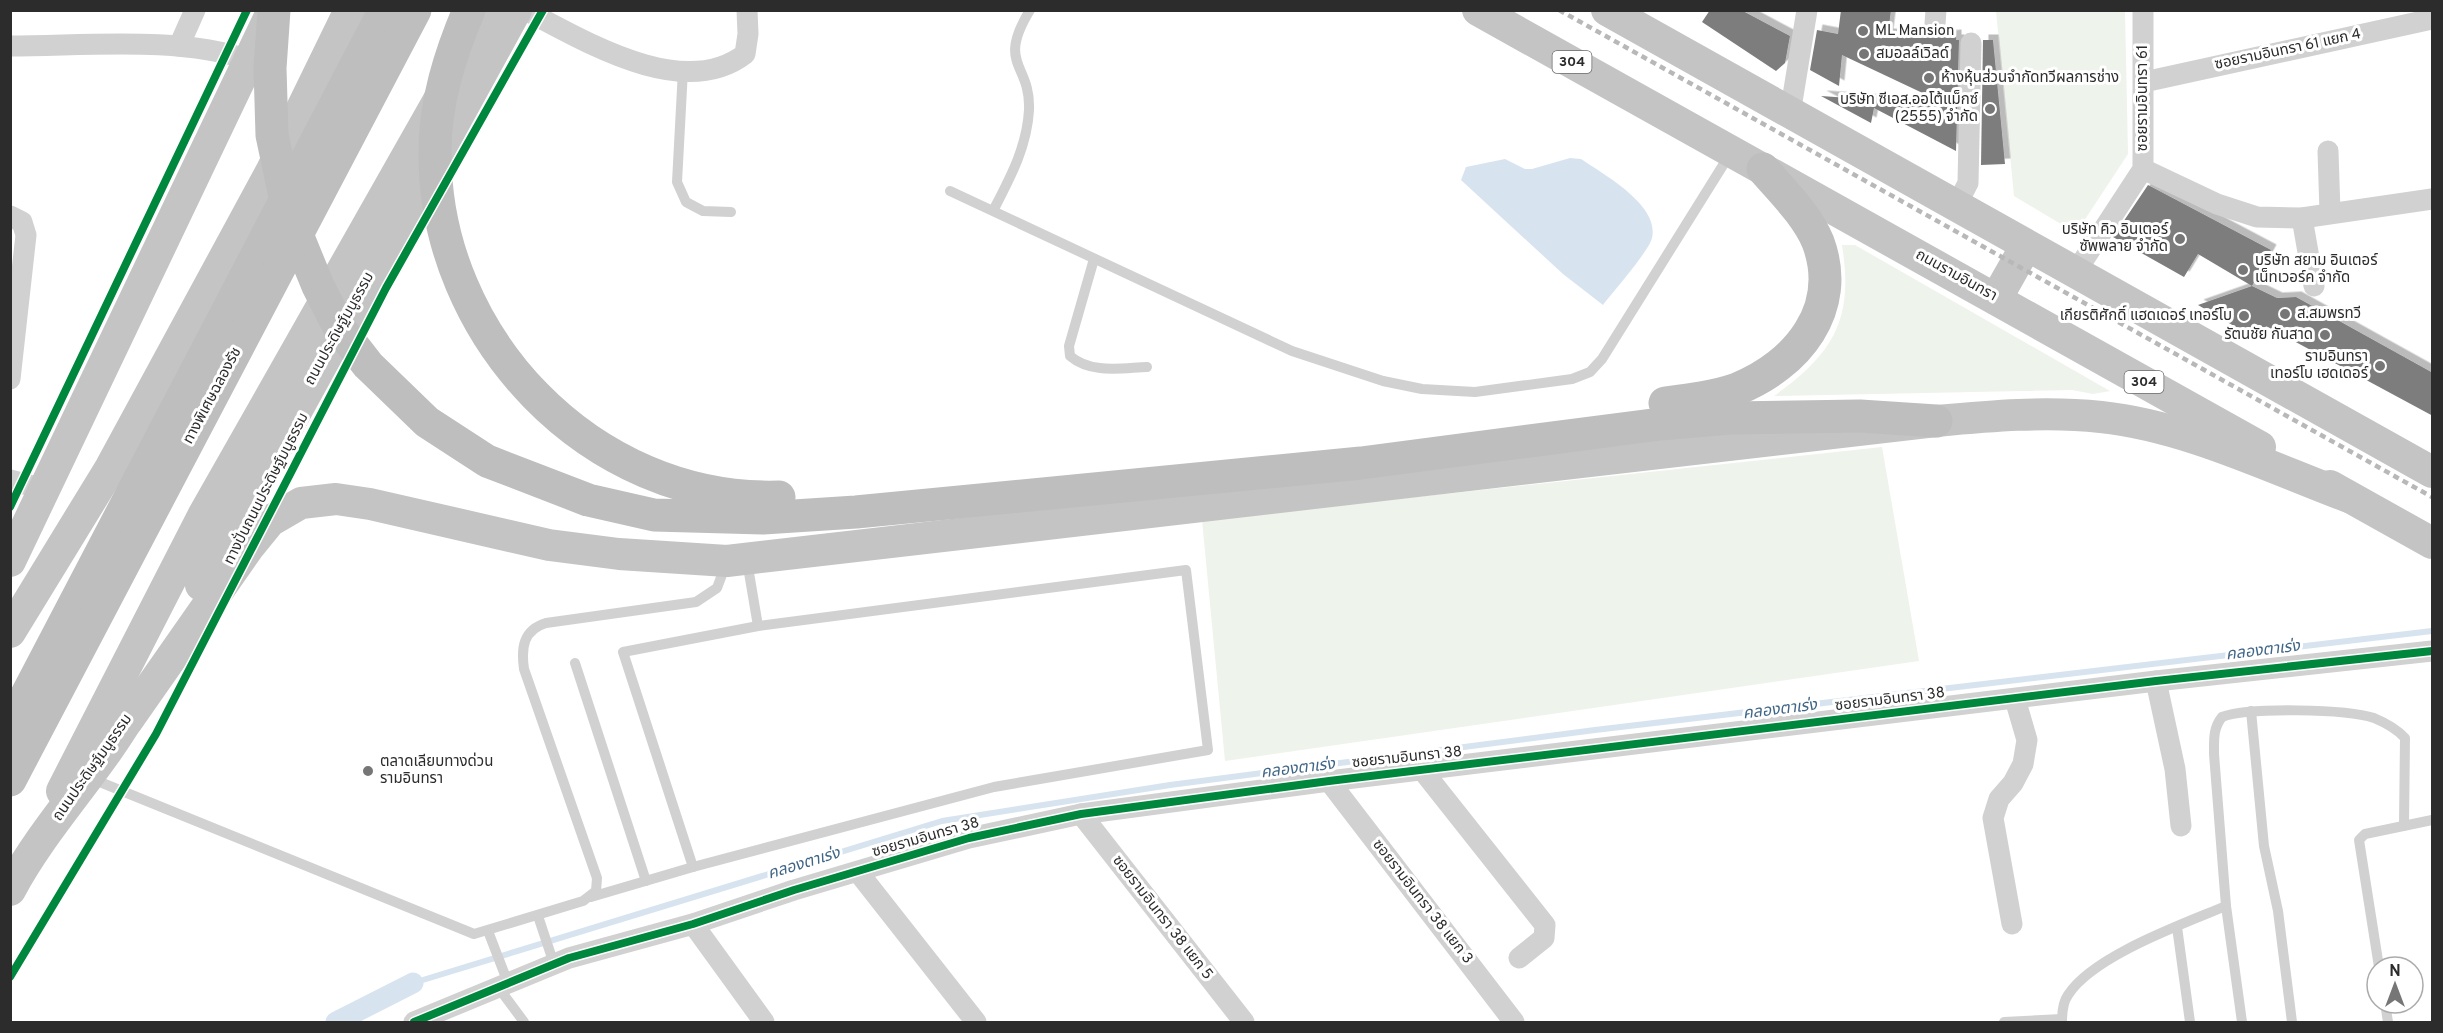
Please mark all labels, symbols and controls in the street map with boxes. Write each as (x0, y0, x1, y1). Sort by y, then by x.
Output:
place label: ML Mansion (1875, 22, 1954, 41)
marker: ML Mansion (1856, 24, 1870, 38)
street label: ซอยรามอินทรา 61 แยก 4 (2213, 25, 2363, 75)
place label: สมอลล์เวิลด์ (1876, 45, 1949, 64)
street label: ซอยรามอินทรา 61 (2134, 45, 2153, 151)
marker: สมอลล์เวิลด์ (1857, 47, 1871, 61)
road number: 304 (1552, 51, 1592, 73)
place label: ห้างหุ้นส่วนจำกัดทวีผลการช่าง (1941, 68, 2119, 88)
marker: ห้างหุ้นส่วนจำกัดทวีผลการช่าง (1922, 71, 1936, 85)
place label: บริษัท ซีเอส.ออโต้แม็กซ์ (2555) จำกัด (1840, 90, 1978, 127)
marker: บริษัท ซีเอส.ออโต้แม็กซ์ (2555) จำกัด (1983, 102, 1997, 116)
place label: บริษัท คิว อินเตอร์ ซัพพลาย จำกัด (2062, 221, 2169, 257)
marker: บริษัท คิว อินเตอร์ ซัพพลาย จำกัด (2173, 232, 2187, 246)
street label: ถนนรามอินทรา (1912, 246, 2000, 306)
place label: บริษัท สยาม อินเตอร์ เน็ทเวอร์ค จำกัด (2255, 252, 2378, 288)
marker: บริษัท สยาม อินเตอร์ เน็ทเวอร์ค จำกัด (2236, 263, 2250, 277)
street label: ถนนประดิษฐ์มนูธรรม (301, 269, 379, 389)
place label: เกียรติศักดิ์ แฮดเดอร์ เทอร์โบ (2060, 305, 2232, 326)
place label: ส.สมพรทวี (2297, 305, 2361, 324)
marker: ส.สมพรทวี (2278, 307, 2292, 321)
marker: เกียรติศักดิ์ แฮดเดอร์ เทอร์โบ (2237, 309, 2251, 323)
place label: รัตนชัย กันสาด (2224, 326, 2313, 345)
marker: รัตนชัย กันสาด (2318, 328, 2332, 342)
street label: ทางพิเศษฉลองรัช (180, 344, 246, 448)
place label: รามอินทรา เทอร์โบ เฮดเดอร์ (2270, 348, 2369, 384)
marker: รามอินทรา เทอร์โบ เฮดเดอร์ (2373, 359, 2387, 373)
road number: 304 (2124, 371, 2164, 393)
street label: ทางปั่นถนนประดิษฐ์มนูธรรม (218, 409, 314, 568)
water label: คลองตาเร่ง (2225, 636, 2303, 665)
street label: ซอยรามอินทรา 38 (1834, 684, 1946, 716)
water label: คลองตาเร่ง (1742, 695, 1820, 724)
street label: ถนนประดิษฐ์มนูธรรม (49, 711, 137, 825)
street label: ซอยรามอินทรา 38 (1351, 743, 1463, 773)
place label: ตลาดเลียบทางด่วน รามอินทรา (380, 752, 493, 789)
water label: คลองตาเร่ง (1260, 754, 1338, 783)
marker: ตลาดเลียบทางด่วน รามอินทรา (361, 764, 375, 778)
street label: ซอยรามอินทรา 38 (870, 814, 982, 862)
street label: ซอยรามอินทรา 38 แยก 3 (1368, 836, 1476, 968)
water label: คลองตาเร่ง (766, 843, 844, 884)
street label: ซอยรามอินทรา 38 แยก 5 (1107, 852, 1217, 984)
north arrow (2365, 955, 2425, 1015)
text: N (2389, 962, 2401, 982)

